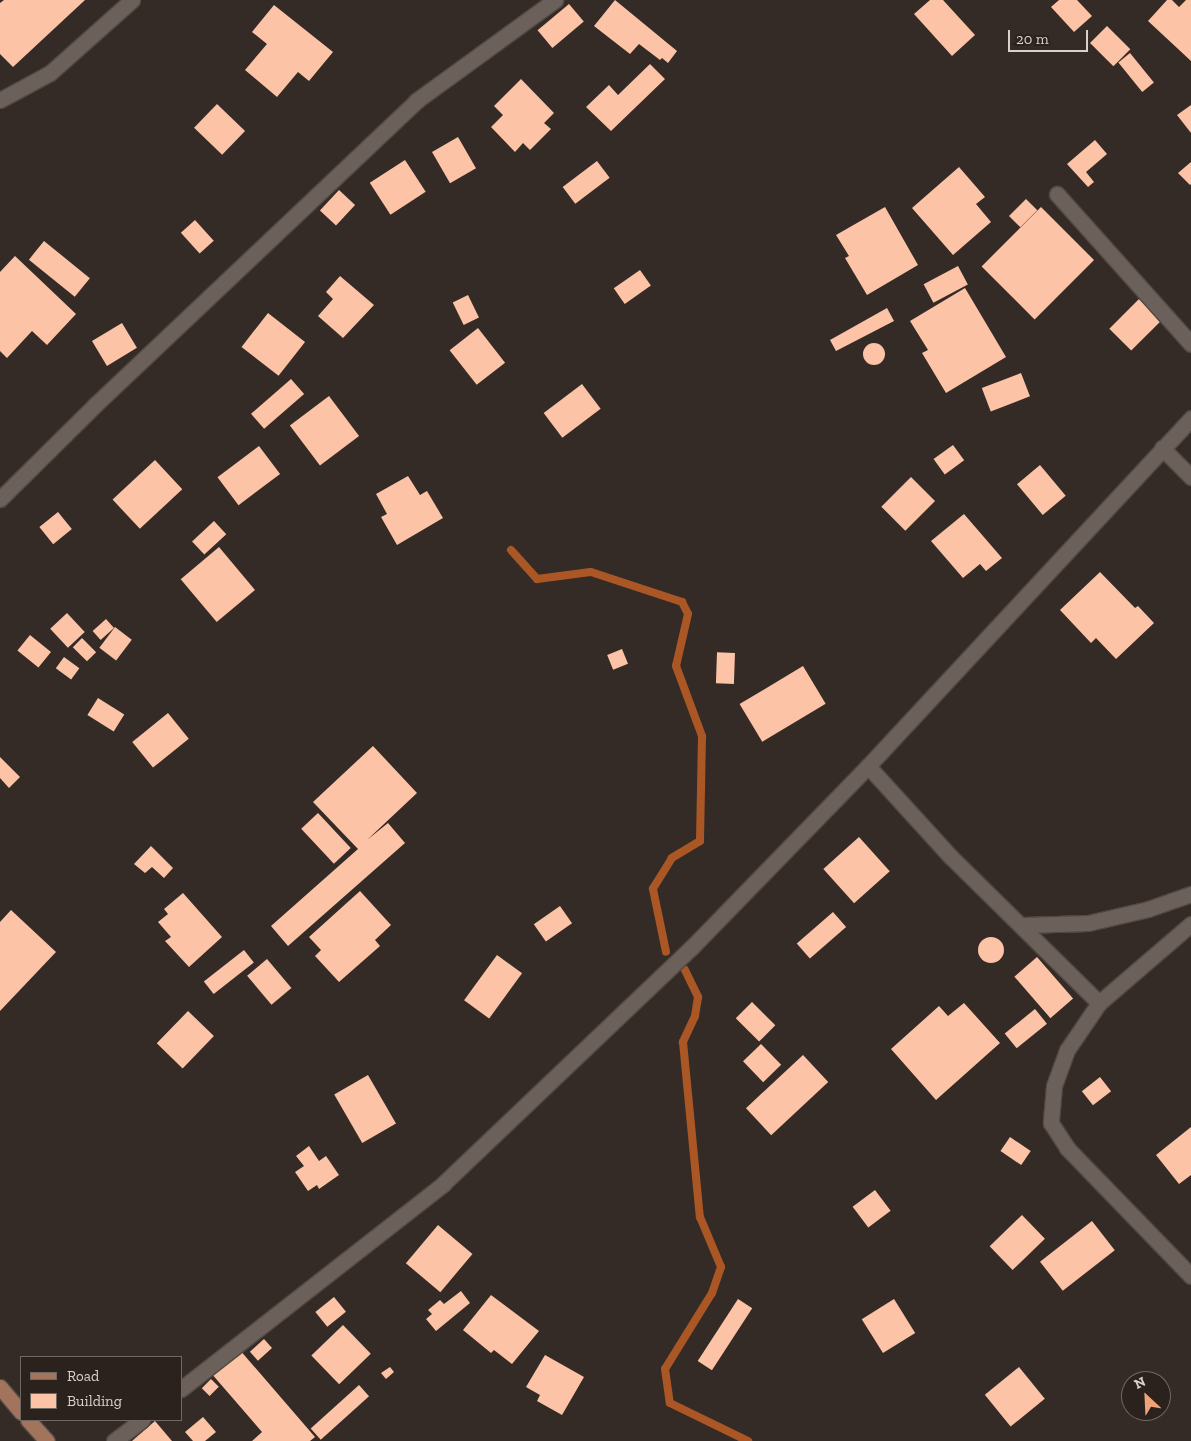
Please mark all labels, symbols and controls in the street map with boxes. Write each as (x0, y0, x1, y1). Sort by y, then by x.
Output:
scale bar (1011, 20, 1091, 52)
text: 20 m (1016, 30, 1049, 48)
legend (20, 1356, 182, 1421)
text: Road (67, 1367, 99, 1385)
north arrow (1121, 1371, 1171, 1421)
text: N (1131, 1373, 1148, 1393)
text: Building (67, 1392, 122, 1410)

